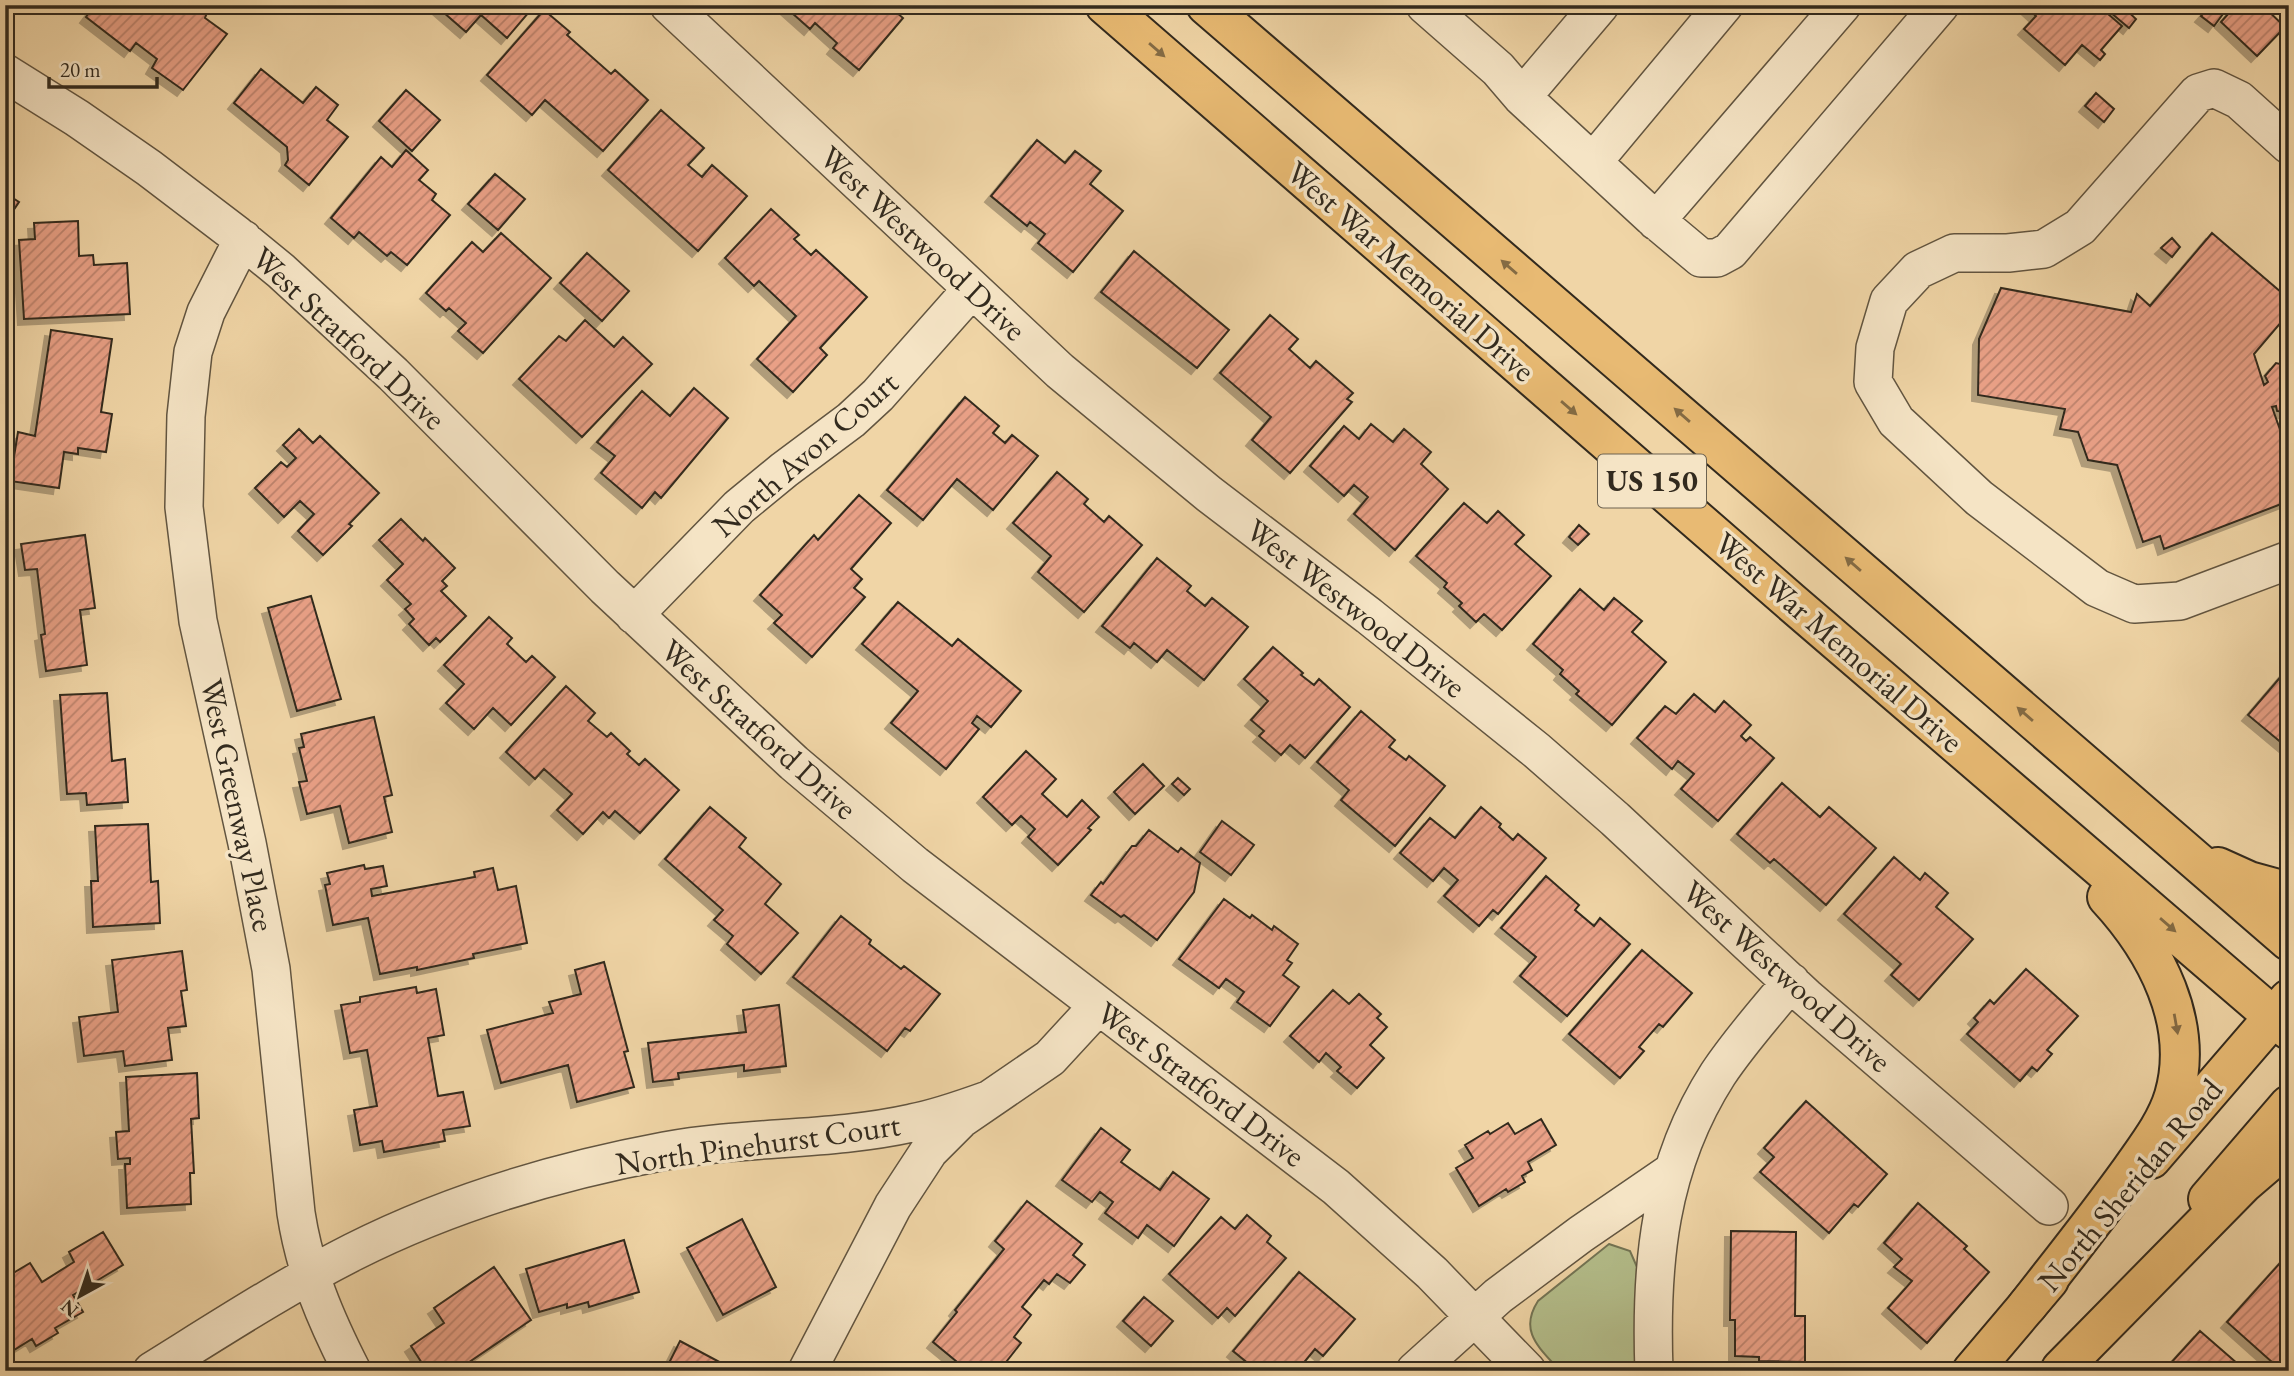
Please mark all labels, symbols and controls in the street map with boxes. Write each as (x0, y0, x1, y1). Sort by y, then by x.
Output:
one-way arrow (1148, 42, 1166, 58)
scale bar (49, 46, 158, 90)
text: 20 m (60, 56, 101, 83)
street label: West Westwood Drive (811, 136, 1035, 350)
street label: West War Memorial Drive (1278, 151, 1544, 391)
street label: West Stratford Drive (243, 237, 455, 439)
one-way arrow (1500, 259, 1518, 275)
street label: North Avon Court (703, 362, 907, 546)
one-way arrow (1560, 400, 1578, 416)
one-way arrow (1673, 408, 1690, 423)
road number: US 150 (1598, 454, 1706, 508)
street label: West Westwood Drive (1237, 509, 1475, 707)
street label: West War Memorial Drive (1706, 522, 1972, 762)
one-way arrow (1845, 557, 1862, 572)
street label: West Stratford Drive (652, 630, 866, 828)
street label: West Greenway Place (191, 675, 285, 935)
one-way arrow (2016, 706, 2034, 722)
street label: West Westwood Drive (1673, 871, 1901, 1081)
one-way arrow (2159, 917, 2176, 932)
street label: West Stratford Drive (1088, 992, 1314, 1176)
one-way arrow (2171, 1013, 2182, 1035)
street label: North Sheridan Road (2028, 1069, 2232, 1301)
street label: North Pinehurst Court (613, 1103, 903, 1185)
north arrow (46, 1260, 116, 1330)
text: N (55, 1294, 83, 1323)

